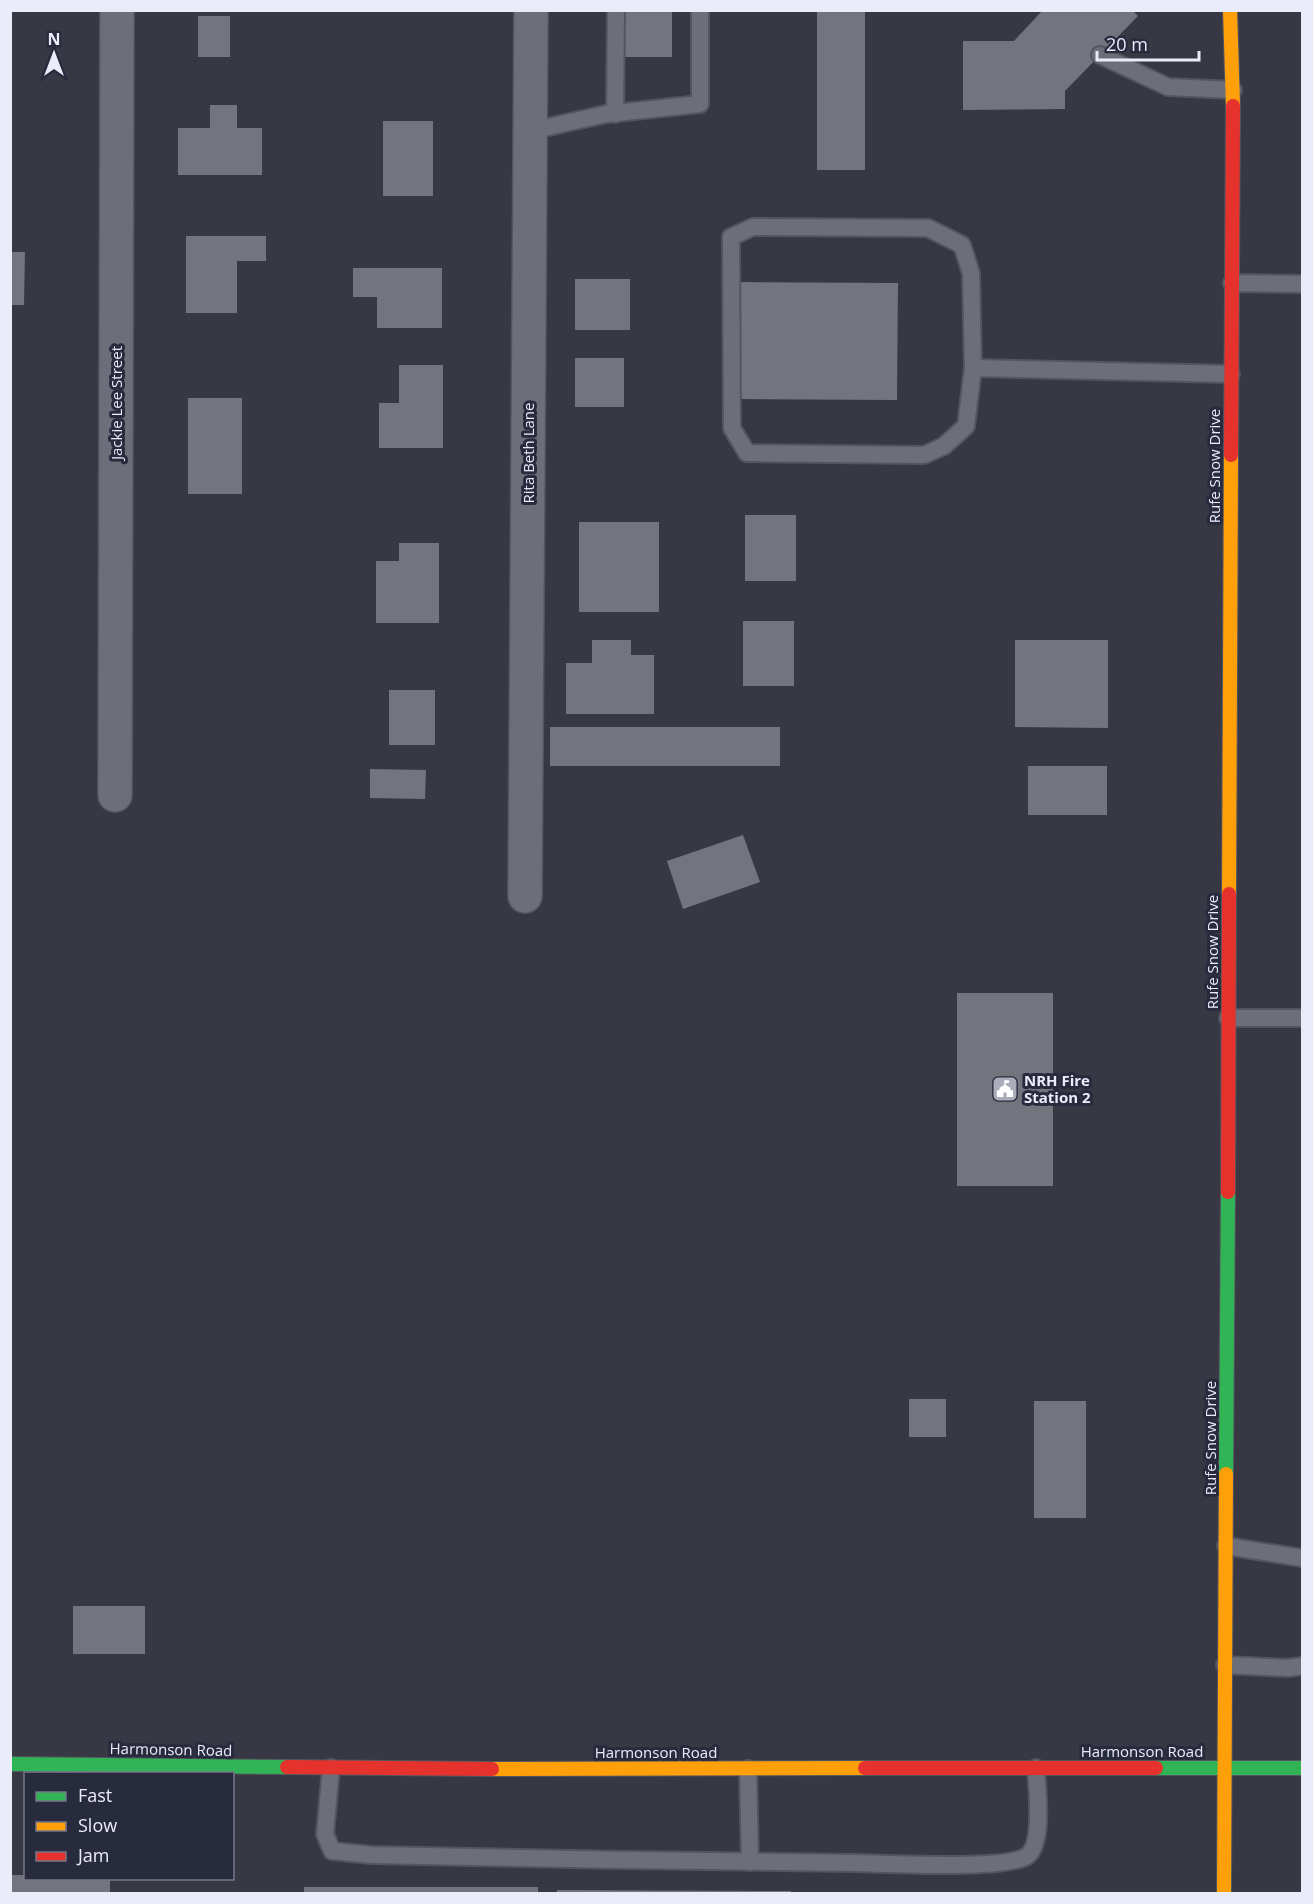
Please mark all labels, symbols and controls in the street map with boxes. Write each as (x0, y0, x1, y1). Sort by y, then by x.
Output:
north arrow (24, 24, 84, 84)
scale bar (1097, 24, 1199, 62)
text: N (47, 28, 61, 50)
text: 20 m (1106, 32, 1148, 56)
street label: Jackie Lee Street (106, 346, 126, 462)
street label: Rita Beth Lane (518, 403, 538, 503)
street label: Rufe Snow Drive (1204, 409, 1224, 523)
street label: Rufe Snow Drive (1202, 895, 1222, 1009)
place label: NRH Fire Station 2 (1024, 1070, 1091, 1107)
public building icon: NRH Fire Station 2 (990, 1074, 1020, 1104)
street label: Rufe Snow Drive (1200, 1381, 1220, 1495)
street label: Harmonson Road (109, 1738, 233, 1760)
street label: Harmonson Road (1081, 1741, 1203, 1761)
street label: Harmonson Road (595, 1742, 717, 1762)
legend (24, 1772, 234, 1880)
text: Fast (78, 1783, 112, 1807)
text: Slow (78, 1813, 117, 1837)
text: Jam (76, 1843, 110, 1867)

